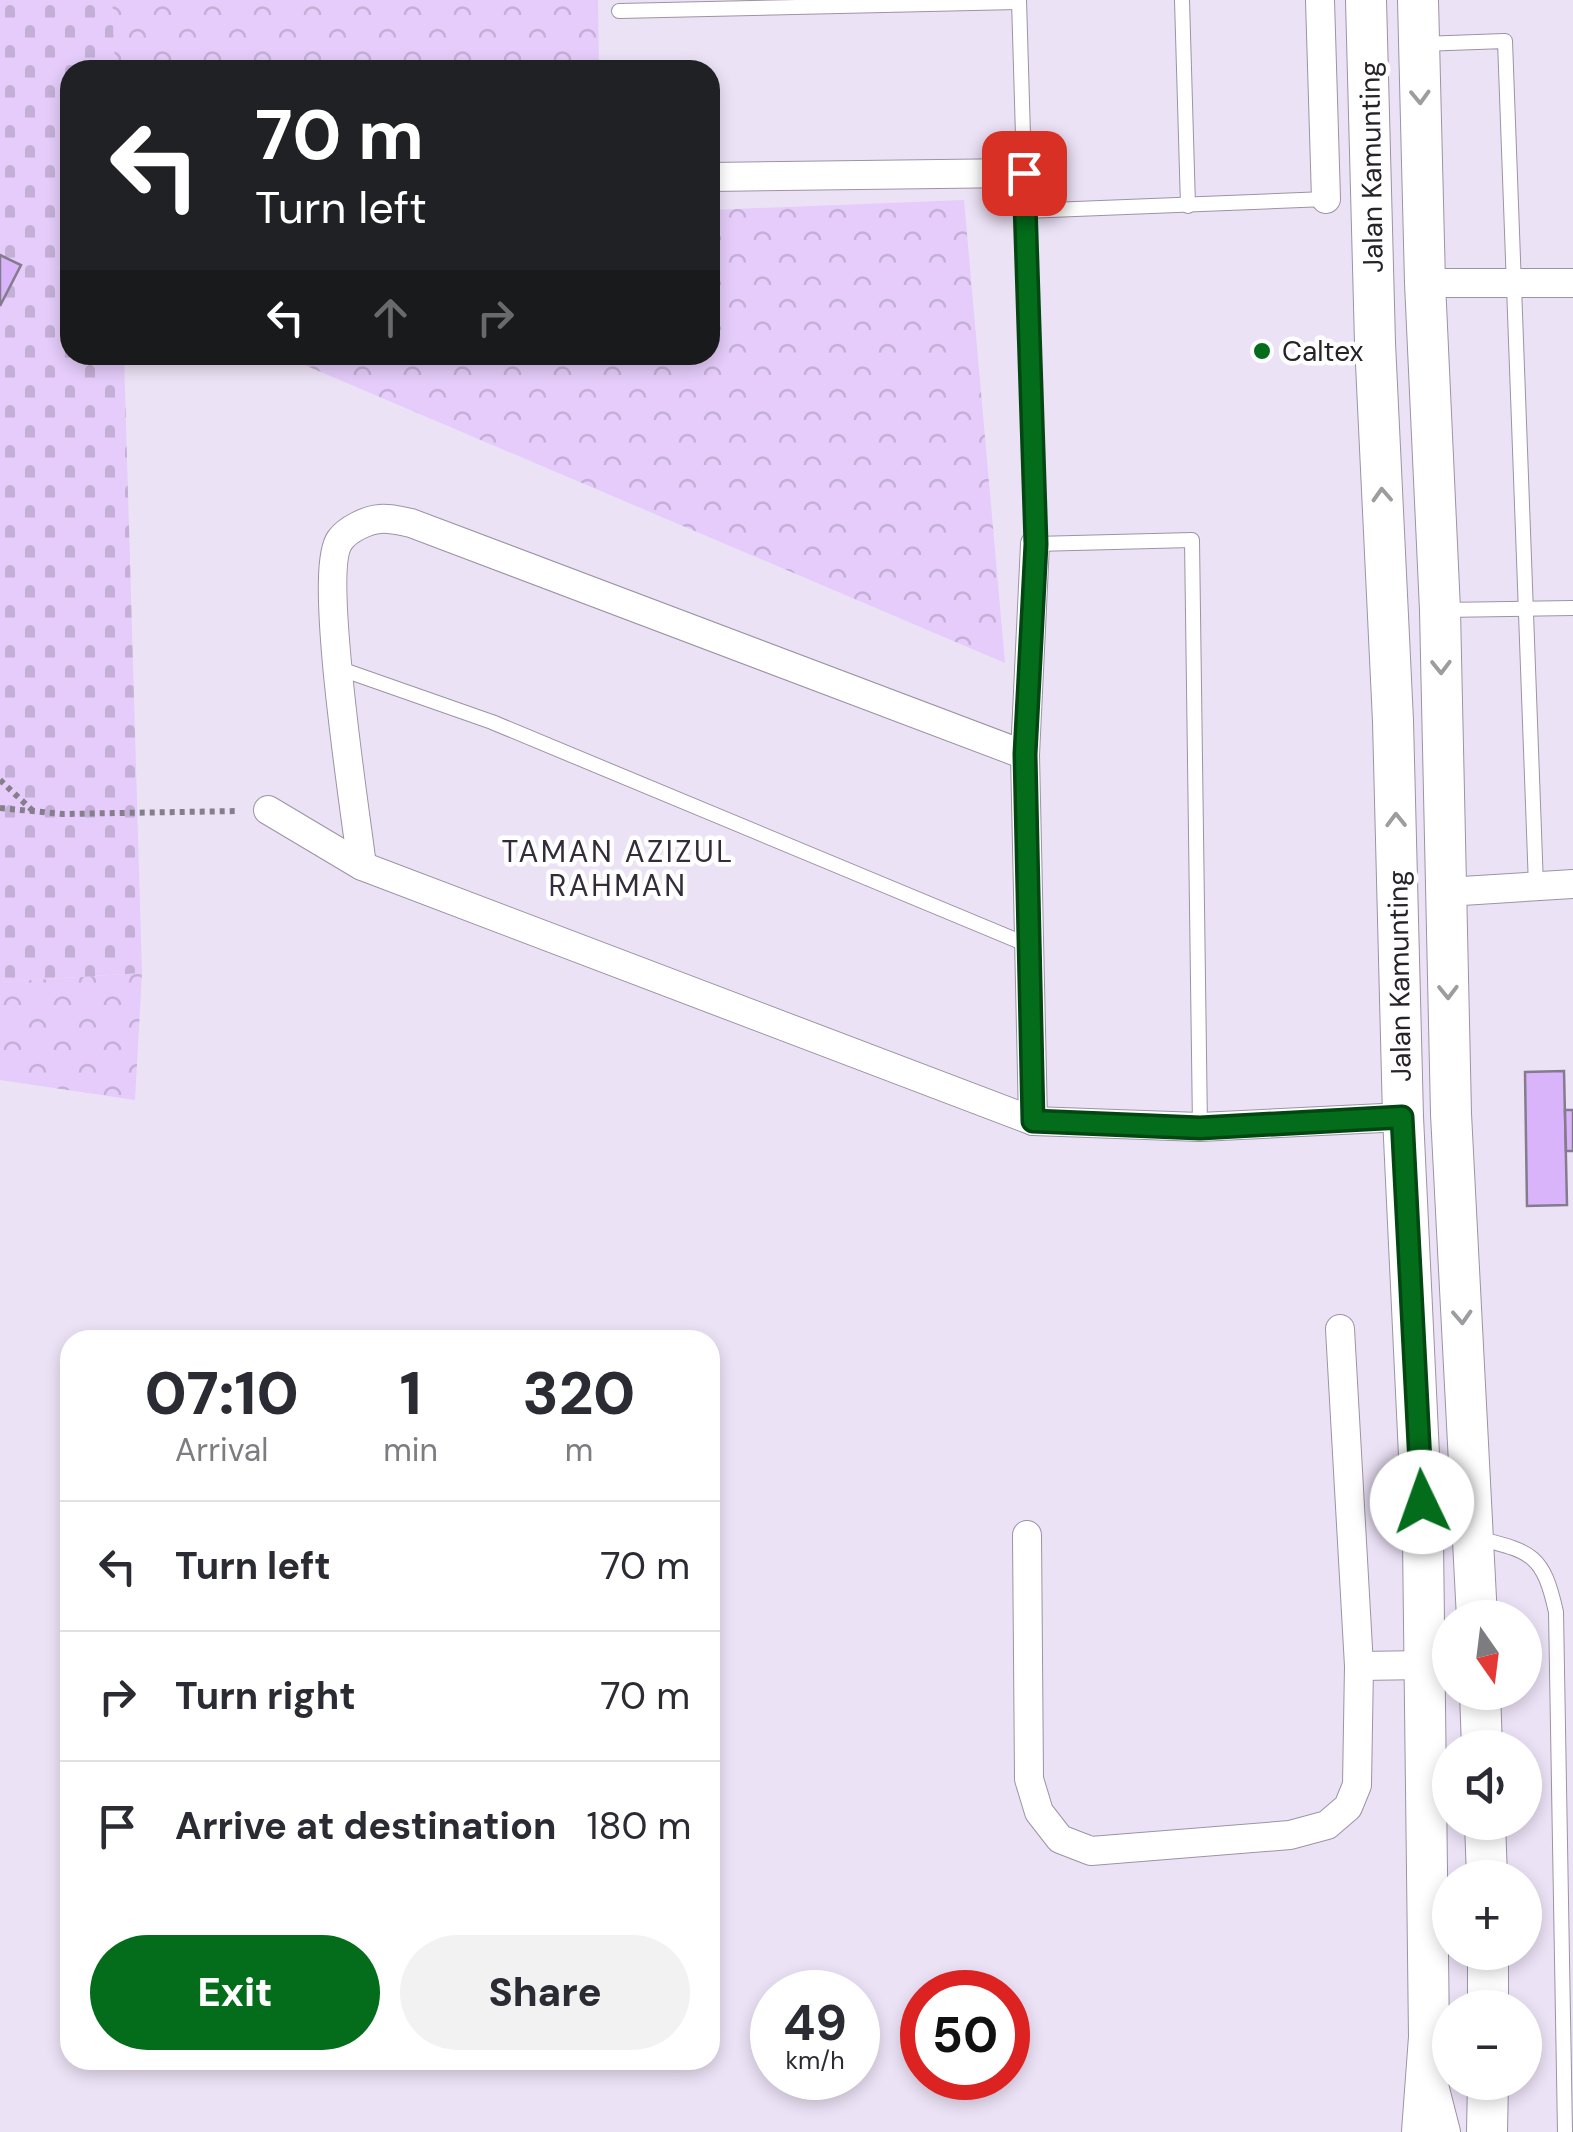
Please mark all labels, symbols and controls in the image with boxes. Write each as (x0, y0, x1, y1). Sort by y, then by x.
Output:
street label: Jalan Kamunting (1351, 61, 1392, 273)
text: 70 m (255, 90, 424, 181)
one-way arrow (1410, 90, 1431, 106)
icon: left (90, 100, 220, 230)
pin (982, 131, 1067, 216)
icon: arrive (997, 146, 1052, 201)
text: Turn left (255, 178, 427, 237)
icon: left (258, 290, 313, 345)
icon: ahead (363, 290, 418, 345)
icon: right (468, 290, 523, 345)
place label: Caltex (1282, 333, 1363, 370)
marker: Caltex (1251, 340, 1273, 362)
one-way arrow (1372, 487, 1393, 503)
one-way arrow (1431, 660, 1452, 676)
one-way arrow (1385, 811, 1406, 827)
district label: TAMAN AZIZUL RAHMAN (501, 832, 735, 905)
street label: Jalan Kamunting (1379, 870, 1420, 1082)
one-way arrow (1438, 984, 1459, 1000)
one-way arrow (1451, 1309, 1472, 1325)
text: 07:10 (144, 1354, 299, 1433)
text: 1 (400, 1354, 422, 1433)
text: 320 (522, 1354, 635, 1433)
text: Arrival (175, 1429, 268, 1471)
text: min (383, 1429, 438, 1471)
text: m (565, 1429, 593, 1471)
position arrow (1370, 1450, 1474, 1554)
icon: left (90, 1539, 145, 1594)
text: Turn left (175, 1541, 331, 1591)
text: 70 m (600, 1541, 690, 1591)
north arrow (1432, 1600, 1542, 1710)
map controls (1432, 1600, 1542, 2100)
icon: right (90, 1669, 145, 1724)
text: Turn right (175, 1671, 356, 1721)
text: 70 m (600, 1671, 690, 1721)
button: sound (1432, 1730, 1542, 1840)
icon: arrive (90, 1799, 145, 1854)
text: Arrive at destination (175, 1801, 557, 1851)
text: 180 m (587, 1801, 691, 1851)
button: + (1432, 1860, 1542, 1970)
button: Exit (90, 1935, 380, 2050)
button: Share (400, 1935, 690, 2050)
speed limit sign: 50 (900, 1970, 1030, 2100)
text: 49 (783, 1990, 847, 2056)
button: − (1432, 1990, 1542, 2100)
text: km/h (785, 2044, 845, 2077)

